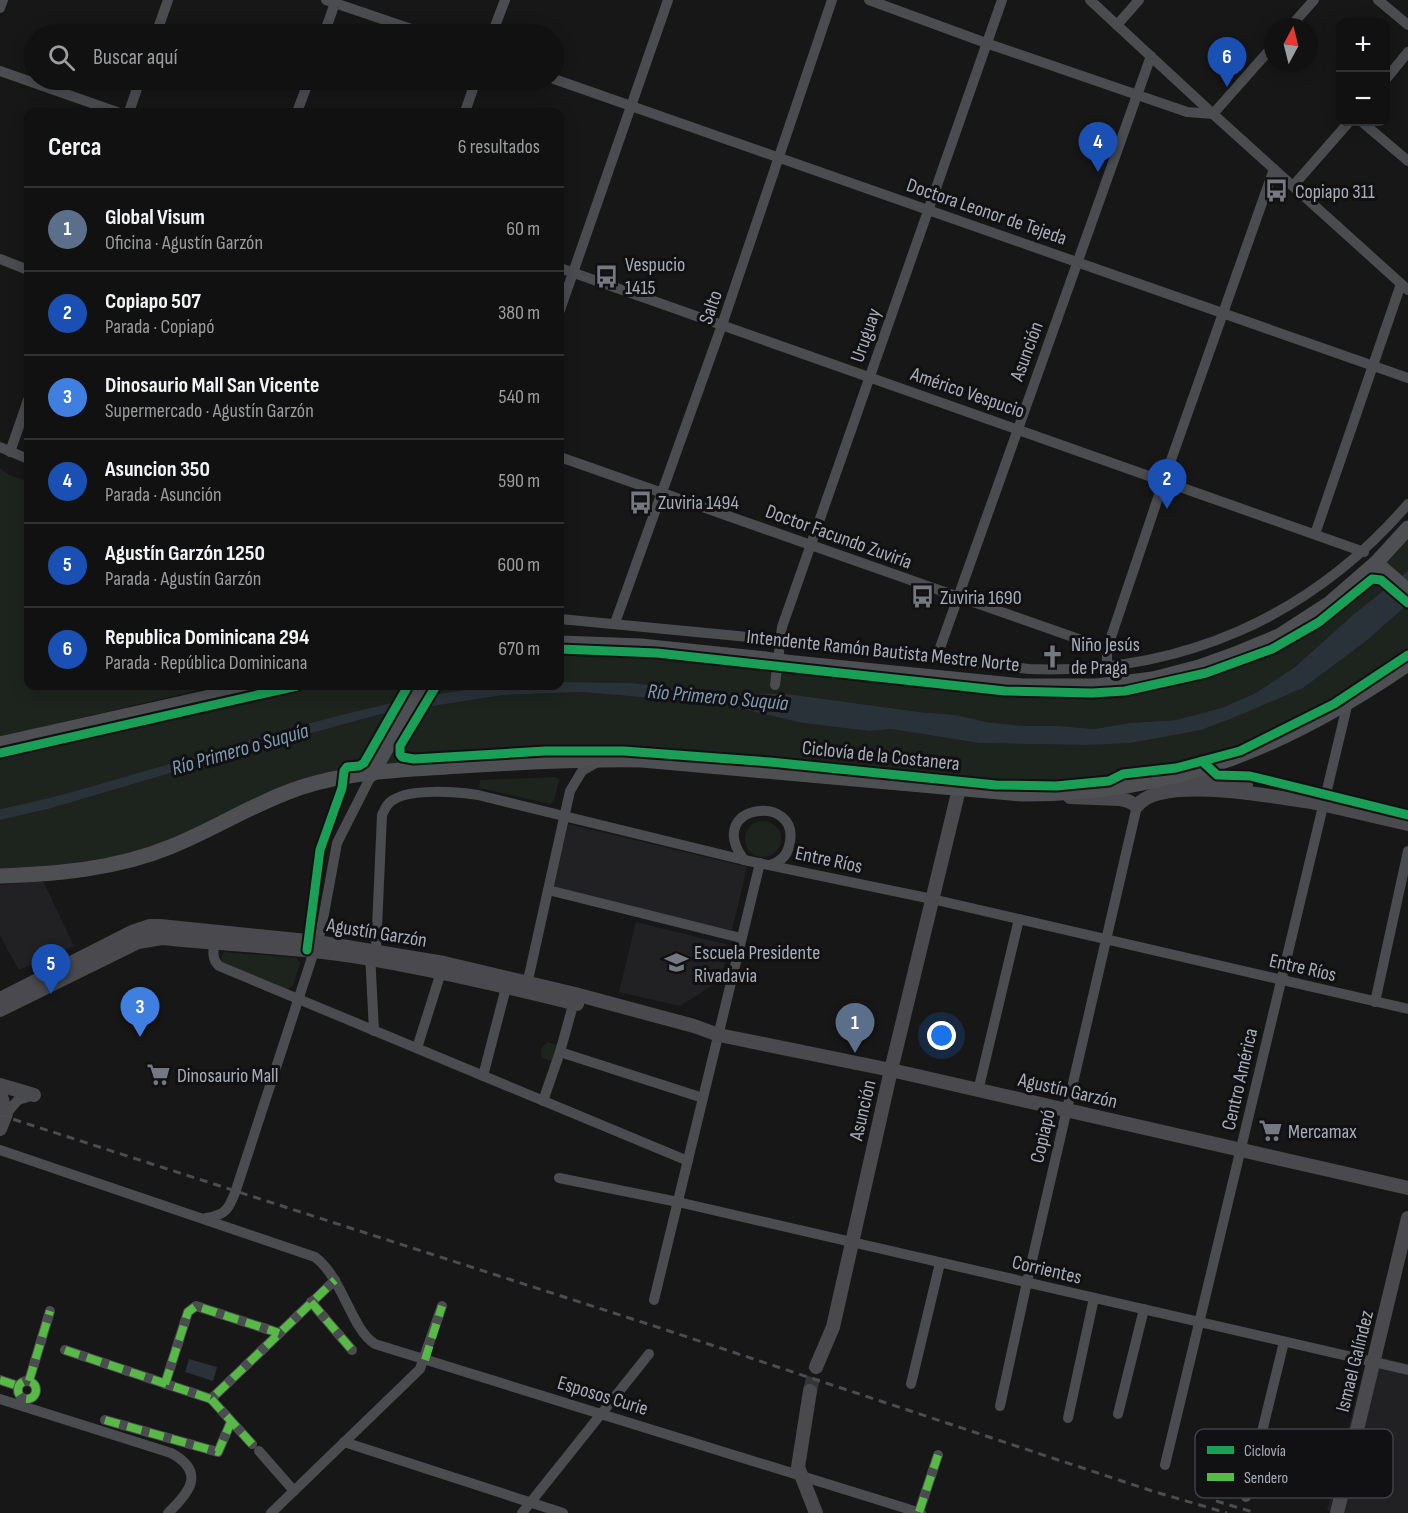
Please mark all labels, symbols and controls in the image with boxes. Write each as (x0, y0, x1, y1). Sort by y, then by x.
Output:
north arrow (1264, 18, 1318, 72)
map controls (1336, 18, 1390, 126)
button: + (1336, 18, 1390, 72)
search box (24, 24, 564, 90)
pin: 6 (1208, 38, 1246, 87)
icon: search (45, 41, 78, 74)
text: Buscar aquí (93, 44, 178, 71)
button: − (1336, 72, 1390, 126)
pin: 4 (1078, 122, 1118, 172)
text: Cerca (48, 132, 101, 163)
text: 6 resultados (458, 135, 540, 159)
street label: Doctora Leonor de Tejeda (903, 173, 1070, 251)
bus stop icon: Copiapo 311 (1264, 178, 1290, 204)
place label: Copiapo 311 (1295, 180, 1375, 204)
text: Global Visum (105, 204, 205, 231)
text: 1 (64, 217, 71, 241)
text: 60 m (506, 217, 540, 241)
text: Oficina · Agustín Garzón (105, 231, 263, 255)
place label: Vespucio 1415 (625, 253, 685, 300)
bus stop icon: Vespucio 1415 (594, 263, 620, 289)
street label: Salto (694, 287, 728, 327)
text: Copiapo 507 (105, 288, 201, 315)
text: 2 (63, 301, 72, 325)
text: 380 m (498, 301, 540, 325)
street label: Uruguay (846, 305, 886, 366)
text: Parada · Copiapó (105, 315, 214, 339)
street label: Asunción (1005, 318, 1049, 385)
street label: Américo Vespucio (907, 362, 1028, 424)
text: Dinosaurio Mall San Vicente (105, 372, 319, 399)
text: 3 (63, 385, 72, 409)
text: 540 m (499, 385, 540, 409)
text: Supermercado · Agustín Garzón (105, 399, 314, 423)
text: Asuncion 350 (105, 456, 210, 483)
pin: 2 (1148, 460, 1186, 509)
text: 4 (63, 469, 72, 493)
text: 590 m (498, 469, 540, 493)
text: Parada · Asunción (105, 483, 222, 507)
bus stop icon: Zuviria 1494 (627, 489, 653, 515)
place label: Zuviria 1494 (658, 491, 739, 515)
street label: Doctor Facundo Zuviría (762, 499, 915, 575)
text: Agustín Garzón 1250 (105, 540, 265, 567)
text: 5 (63, 553, 72, 577)
text: 600 m (497, 553, 540, 577)
text: Parada · Agustín Garzón (105, 567, 261, 591)
bus stop icon: Zuviria 1690 (909, 584, 935, 610)
place label: Zuviria 1690 (940, 586, 1022, 610)
text: Republica Dominicana 294 (105, 624, 309, 651)
street label: Intendente Ramón Bautista Mestre Norte (745, 625, 1021, 677)
place label: Niño Jesús de Praga (1071, 633, 1140, 680)
text: 6 (63, 637, 72, 661)
text: 670 m (498, 637, 540, 661)
church icon: Niño Jesús de Praga (1040, 643, 1066, 669)
text: Parada · República Dominicana (105, 651, 308, 675)
water label: Río Primero o Suquía (647, 679, 790, 716)
water label: Río Primero o Suquía (169, 718, 312, 781)
street label: Ciclovía de la Costanera (801, 736, 961, 776)
street label: Entre Ríos (793, 841, 865, 879)
street label: Agustín Garzón (324, 913, 429, 953)
place label: Escuela Presidente Rivadavia (694, 941, 820, 988)
pin: 5 (32, 944, 70, 994)
street label: Entre Ríos (1267, 949, 1339, 987)
school or university icon: Escuela Presidente Rivadavia (663, 950, 689, 976)
pin: 3 (120, 988, 160, 1037)
pin: 1 (836, 1004, 874, 1053)
your location (927, 1021, 956, 1050)
street label: Centro América (1217, 1026, 1263, 1133)
supermarket icon: Dinosaurio Mall (146, 1062, 172, 1088)
place label: Dinosaurio Mall (177, 1064, 279, 1088)
street label: Agustín Garzón (1015, 1068, 1120, 1114)
street label: Asunción (844, 1078, 882, 1144)
street label: Copiapó (1025, 1107, 1061, 1165)
supermarket icon: Mercamax (1257, 1118, 1283, 1144)
place label: Mercamax (1288, 1120, 1357, 1144)
street label: Corrientes (1010, 1250, 1084, 1290)
street label: Ismael Galíndez (1331, 1308, 1379, 1415)
street label: Esposos Curie (555, 1371, 651, 1421)
legend (1195, 1429, 1393, 1498)
text: Ciclovía (1244, 1442, 1286, 1461)
text: Sendero (1244, 1469, 1288, 1488)

